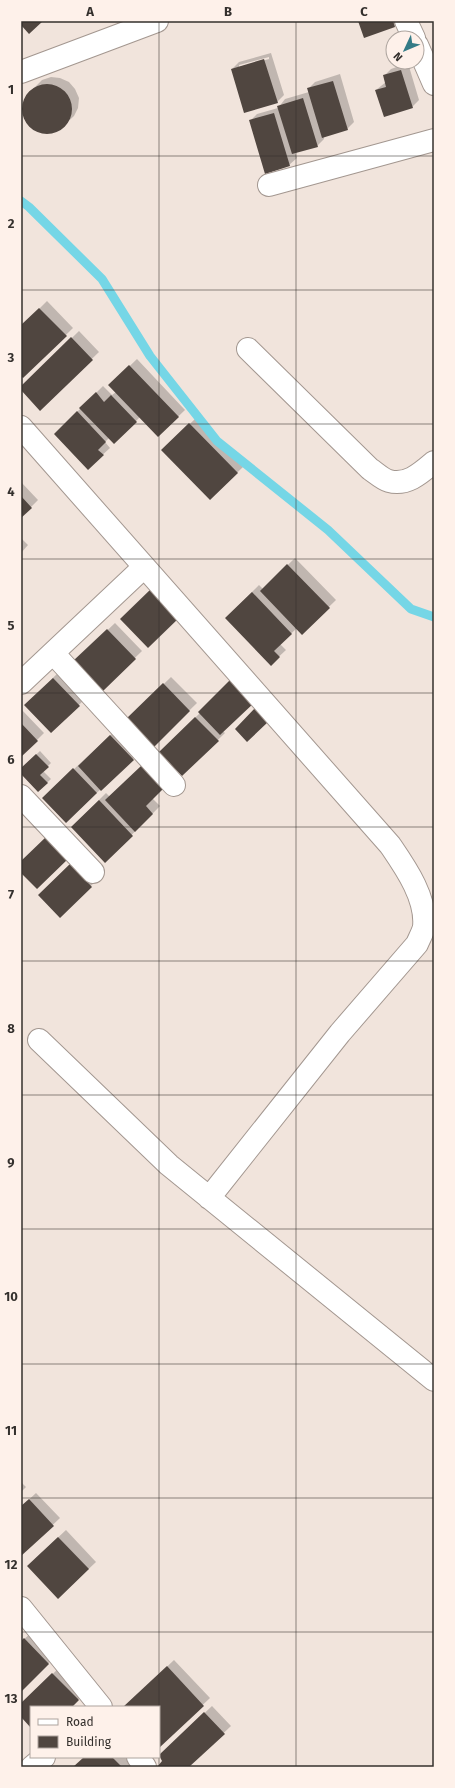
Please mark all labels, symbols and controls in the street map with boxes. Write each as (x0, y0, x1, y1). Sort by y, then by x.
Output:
text: A (85, 4, 94, 19)
text: B (224, 4, 232, 19)
text: C (360, 4, 368, 19)
north arrow (385, 30, 425, 70)
text: N (391, 49, 405, 64)
text: 1 (8, 82, 14, 97)
text: 2 (8, 216, 15, 231)
text: 3 (7, 350, 15, 365)
text: 4 (7, 484, 15, 499)
text: 5 (8, 618, 15, 633)
text: 6 (7, 752, 15, 767)
text: 7 (8, 887, 14, 902)
text: 8 (7, 1021, 15, 1036)
text: 9 (7, 1155, 15, 1170)
text: 10 (4, 1289, 18, 1304)
text: 11 (5, 1423, 17, 1438)
text: 12 (5, 1557, 18, 1572)
text: 13 (5, 1691, 18, 1706)
legend (30, 1706, 160, 1758)
text: Road (66, 1715, 94, 1729)
text: Building (66, 1735, 112, 1749)

